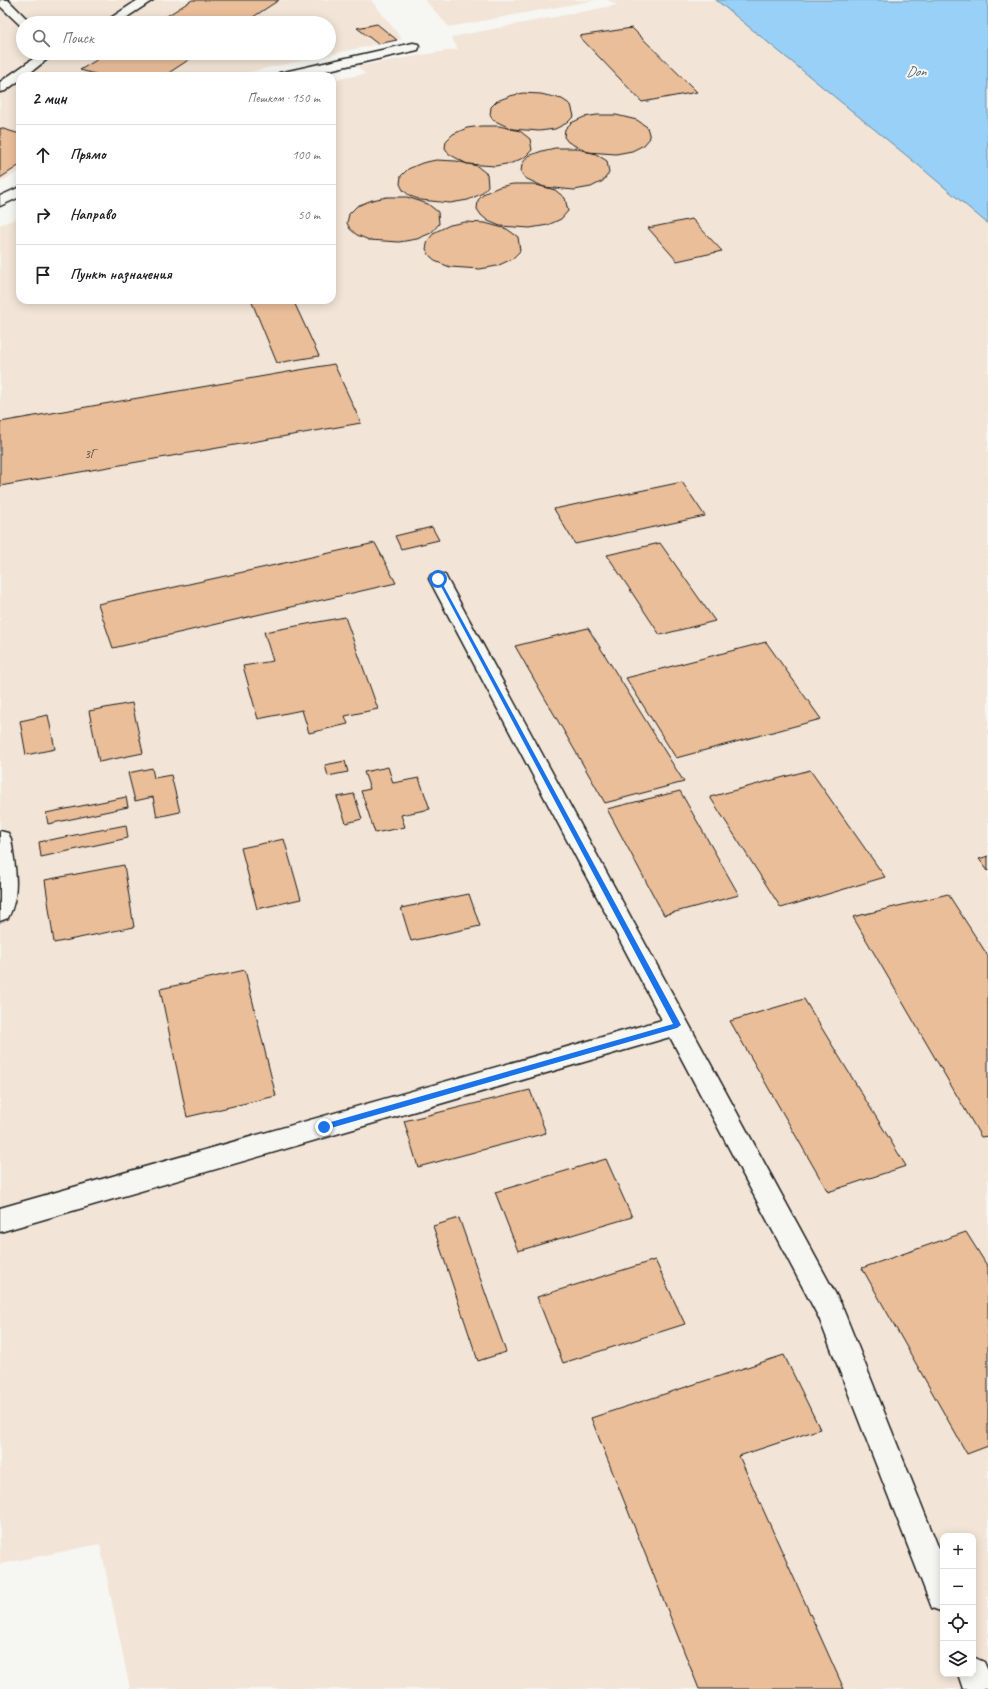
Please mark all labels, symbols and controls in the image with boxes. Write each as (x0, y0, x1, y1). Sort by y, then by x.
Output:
search box (16, 16, 336, 60)
icon: search (30, 27, 52, 49)
text: Поиск (62, 29, 94, 48)
water label: Don (906, 63, 927, 80)
text: 2 мин (32, 88, 67, 109)
text: Пешком · 150 m (247, 90, 320, 106)
icon: ahead (32, 144, 54, 166)
text: Прямо (70, 145, 106, 164)
text: 100 m (292, 147, 320, 163)
icon: right (32, 204, 54, 226)
text: Направо (70, 205, 116, 224)
text: 50 m (298, 207, 320, 223)
icon: arrive (32, 264, 54, 286)
text: Пункт назначения (70, 265, 172, 284)
house number: 3Г (85, 446, 98, 462)
route start (429, 570, 447, 588)
route end (315, 1118, 333, 1136)
map controls (940, 1533, 976, 1677)
button: + (940, 1533, 976, 1569)
button: − (940, 1569, 976, 1605)
button: locate (940, 1605, 976, 1641)
button: layers (940, 1641, 976, 1677)

